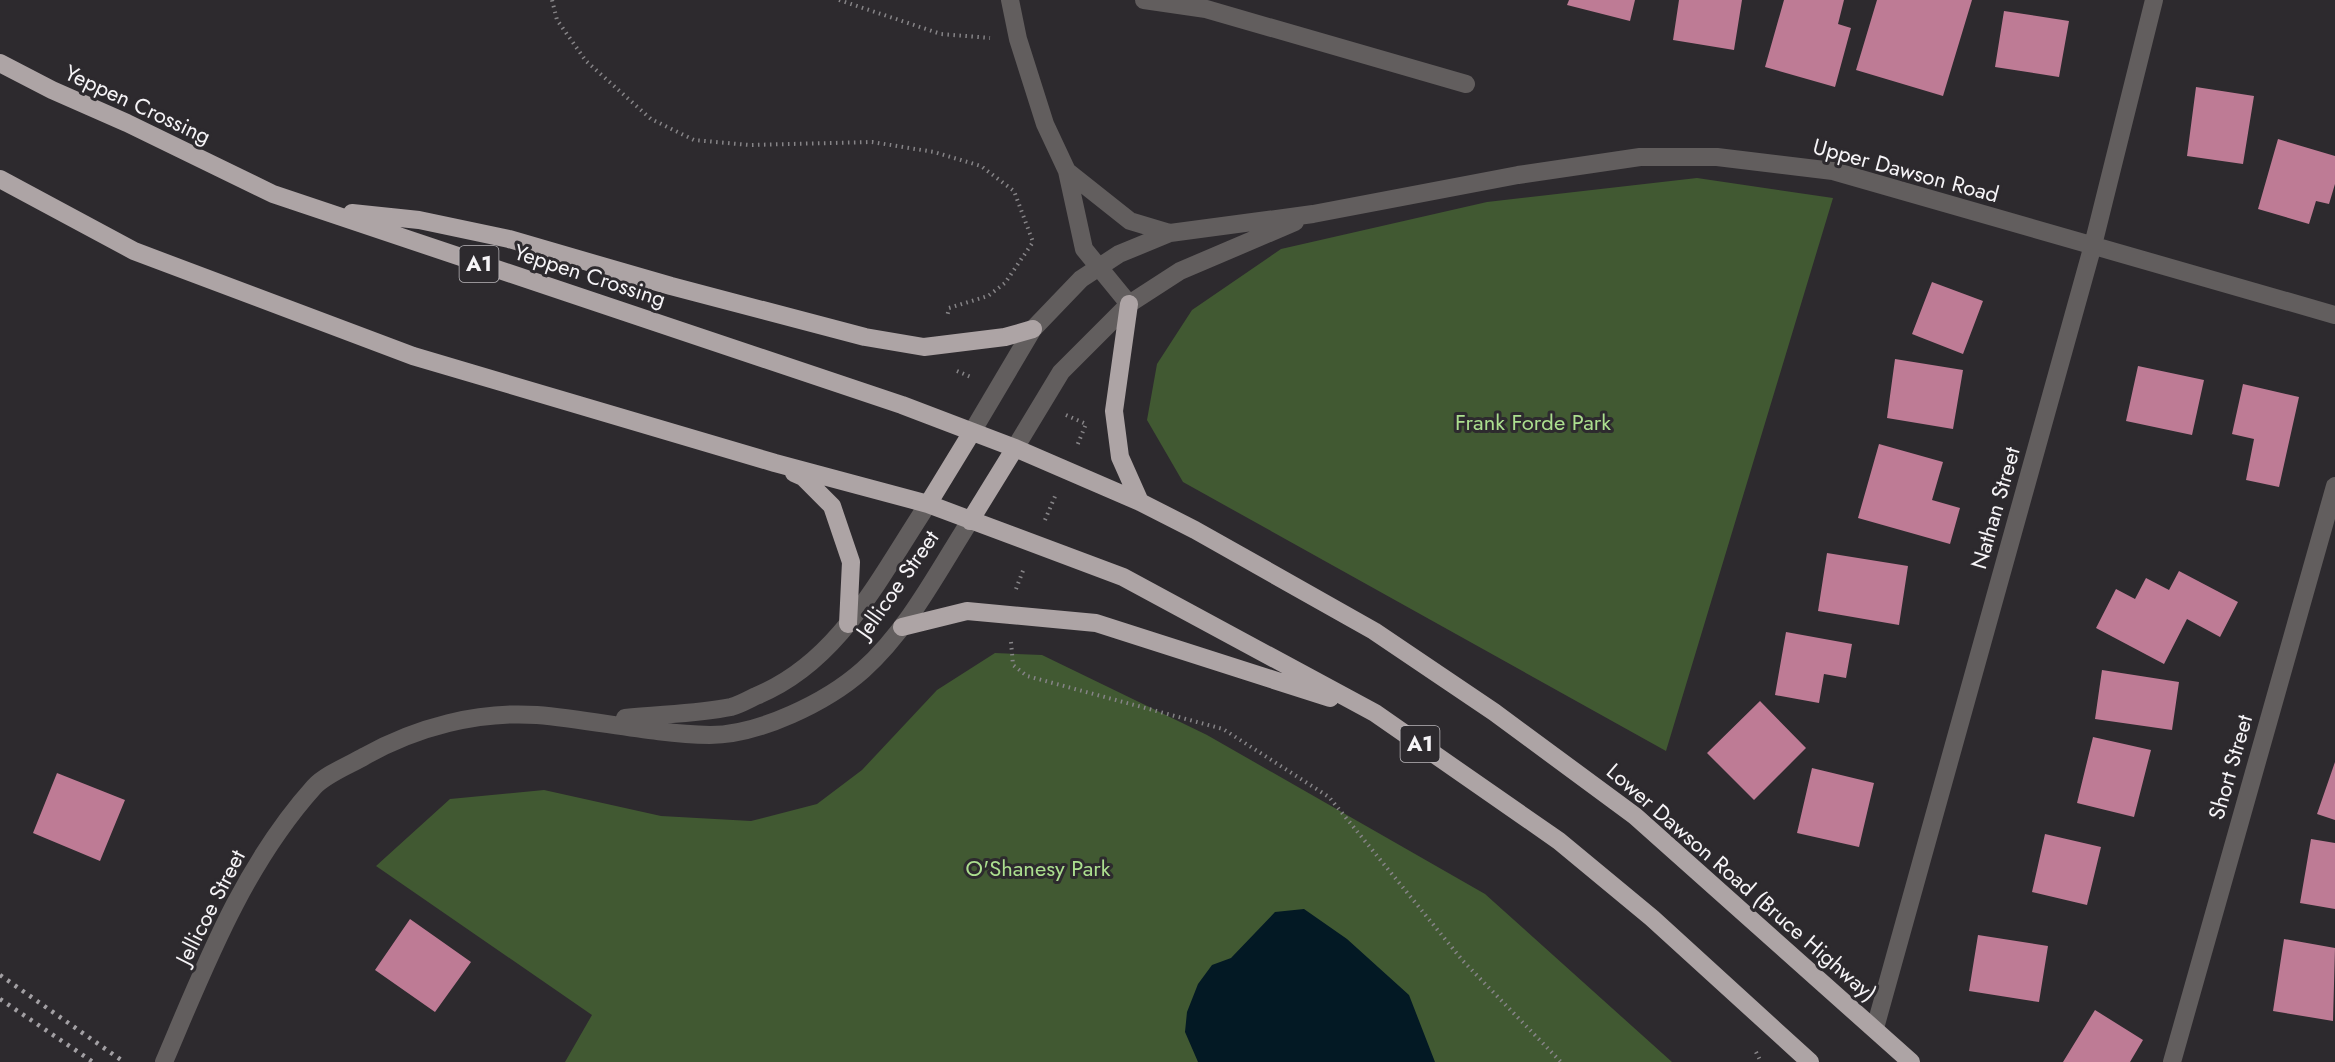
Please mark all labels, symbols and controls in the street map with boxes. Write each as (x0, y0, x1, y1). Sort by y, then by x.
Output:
street label: Yeppen Crossing (60, 56, 216, 152)
street label: Upper Dawson Road (1810, 130, 2002, 210)
street label: Yeppen Crossing (510, 235, 670, 315)
road number: A1 (460, 246, 498, 282)
park label: Frank Forde Park (1455, 406, 1611, 438)
street label: Nathan Street (1962, 442, 2028, 573)
street label: Jellicoe Street (846, 523, 946, 647)
street label: Short Street (2200, 710, 2260, 823)
road number: A1 (1400, 726, 1440, 762)
street label: Lower Dawson Road (Bruce Highway) (1600, 755, 1884, 1009)
street label: Jellicoe Street (166, 843, 253, 973)
park label: O'Shanesy Park (966, 852, 1111, 884)

